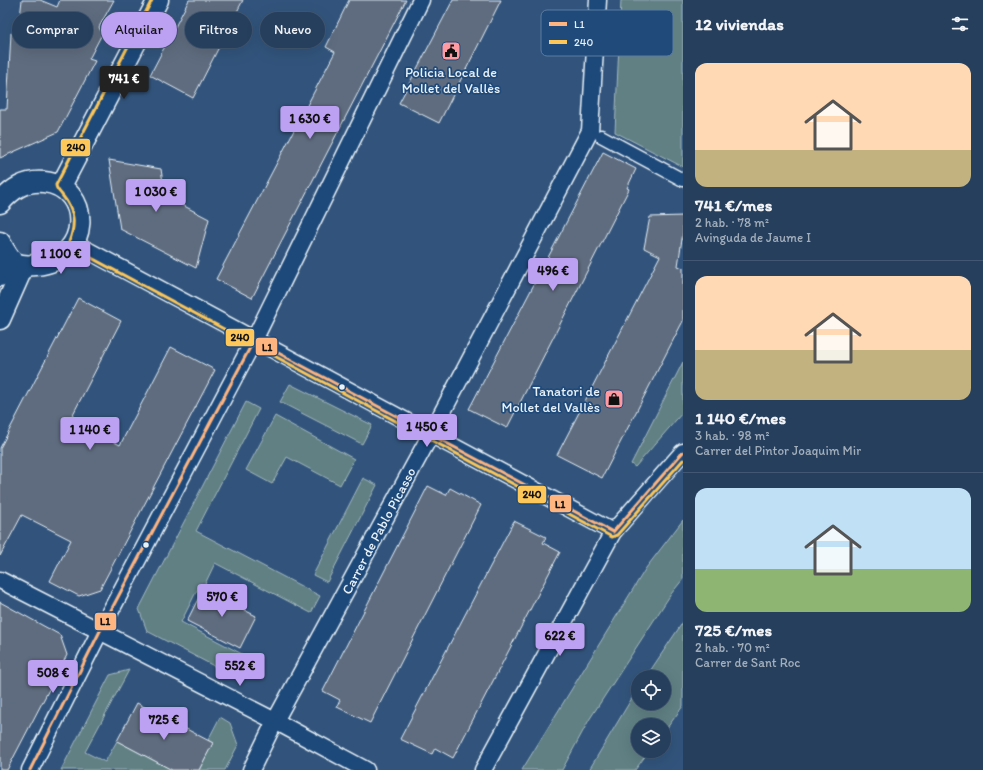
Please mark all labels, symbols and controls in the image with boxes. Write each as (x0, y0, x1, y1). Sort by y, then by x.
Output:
legend (541, 10, 673, 56)
chip: Comprar (12, 12, 93, 48)
chip: Alquilar (101, 12, 177, 48)
chip: Filtros (185, 12, 252, 48)
chip: Nuevo (260, 12, 325, 48)
icon: filters (949, 13, 971, 35)
text: 12 viviendas (695, 14, 784, 34)
text: L1 (574, 18, 585, 31)
text: 240 (574, 36, 593, 49)
public building icon: Policia Local de Mollet del Vallès (440, 40, 462, 62)
place label: Policia Local de Mollet del Vallès (402, 64, 500, 97)
pin: 741 € (96, 66, 152, 100)
text: 741 € (109, 71, 139, 86)
icon: home (797, 89, 869, 161)
pin: 1 630 € (273, 106, 347, 140)
text: 1 630 € (289, 111, 331, 126)
line badge: 240 (60, 138, 91, 157)
text: 240 (66, 141, 86, 154)
pin: 1 030 € (119, 179, 193, 213)
text: 1 030 € (135, 184, 177, 199)
text: 741 €/mes (695, 195, 772, 215)
text: 2 hab. · 78 m² (695, 215, 769, 230)
text: Avinguda de Jaume I (695, 230, 811, 245)
pin: 1 100 € (24, 241, 98, 275)
text: 1 100 € (40, 246, 82, 261)
pin: 496 € (525, 258, 581, 292)
text: 496 € (537, 263, 569, 278)
icon: home (797, 302, 869, 374)
line badge: 240 (225, 328, 255, 347)
text: 240 (230, 331, 250, 344)
line badge: L1 (255, 337, 278, 356)
text: L1 (262, 341, 273, 354)
unlabelled marker (337, 382, 347, 392)
place label: Tanatori de Mollet del Vallès (501, 383, 600, 416)
shop icon: Tanatori de Mollet del Vallès (603, 388, 625, 410)
text: 1 140 €/mes (695, 408, 786, 428)
pin: 1 450 € (390, 414, 464, 448)
pin: 1 140 € (53, 417, 127, 451)
text: 1 450 € (406, 419, 448, 434)
text: 1 140 € (69, 422, 111, 437)
text: 3 hab. · 98 m² (695, 428, 770, 443)
text: Carrer del Pintor Joaquim Mir (695, 443, 861, 458)
street label: Carrer de Pablo Picasso (338, 465, 420, 597)
line badge: 240 (517, 485, 547, 504)
text: 240 (522, 488, 542, 501)
line badge: L1 (549, 494, 572, 513)
text: L1 (555, 498, 566, 511)
icon: home (797, 514, 869, 586)
unlabelled marker (141, 540, 151, 550)
pin: 570 € (194, 584, 250, 618)
text: 570 € (206, 589, 238, 604)
line badge: L1 (94, 612, 117, 631)
text: L1 (100, 615, 111, 628)
text: 725 €/mes (695, 620, 772, 640)
pin: 622 € (532, 623, 588, 657)
text: 622 € (545, 628, 575, 643)
text: 2 hab. · 70 m² (695, 640, 770, 655)
pin: 552 € (212, 653, 268, 687)
text: Carrer de Sant Roc (695, 655, 800, 670)
text: 552 € (225, 658, 255, 673)
pin: 508 € (25, 660, 81, 694)
text: 508 € (37, 665, 69, 680)
map controls (631, 670, 671, 758)
button: locate (631, 670, 671, 710)
pin: 725 € (136, 707, 192, 741)
text: 725 € (149, 712, 179, 727)
button: layers (631, 718, 671, 758)

